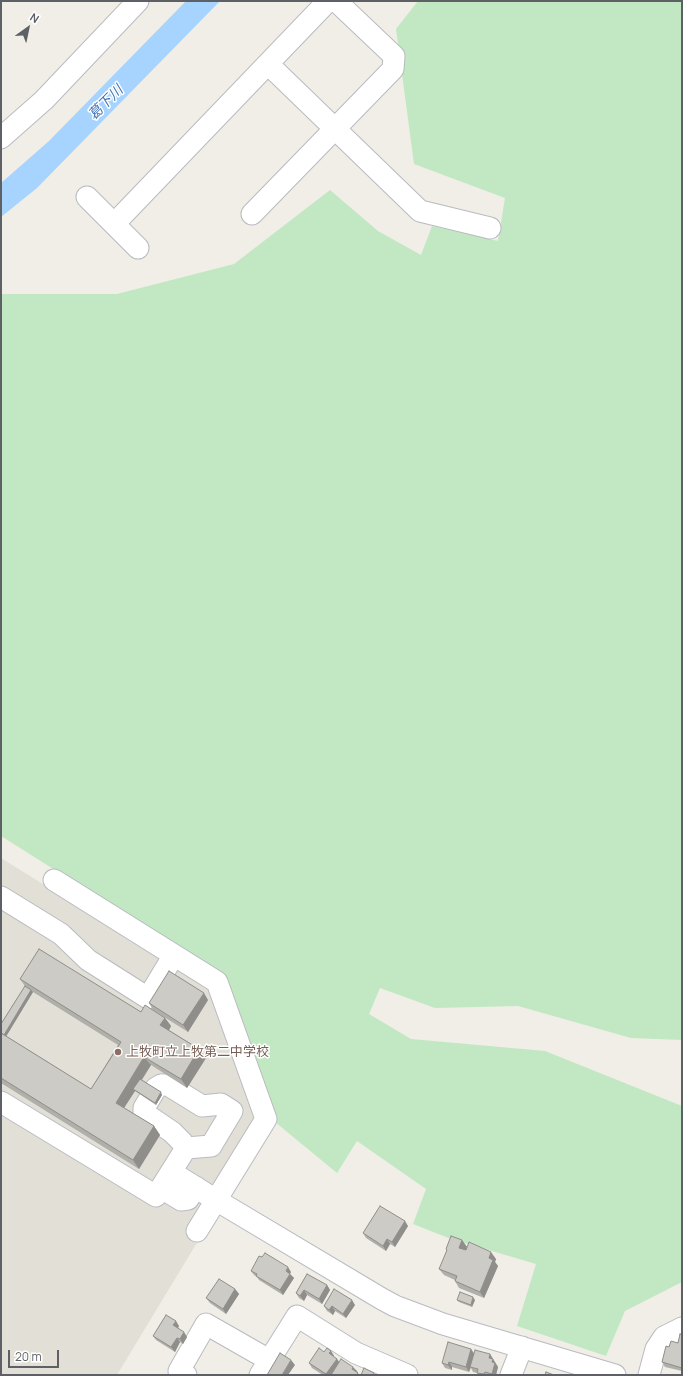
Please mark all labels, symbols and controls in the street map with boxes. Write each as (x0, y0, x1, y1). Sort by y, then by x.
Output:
north arrow (8, 8, 48, 48)
text: N (27, 9, 42, 26)
water label: 葛下川 (85, 82, 127, 124)
place label: 上牧町立上牧第二中学校 (126, 1044, 269, 1060)
marker: 上牧町立上牧第二中学校 (113, 1047, 123, 1057)
scale bar (10, 1342, 61, 1368)
text: 20 m (15, 1348, 42, 1365)

